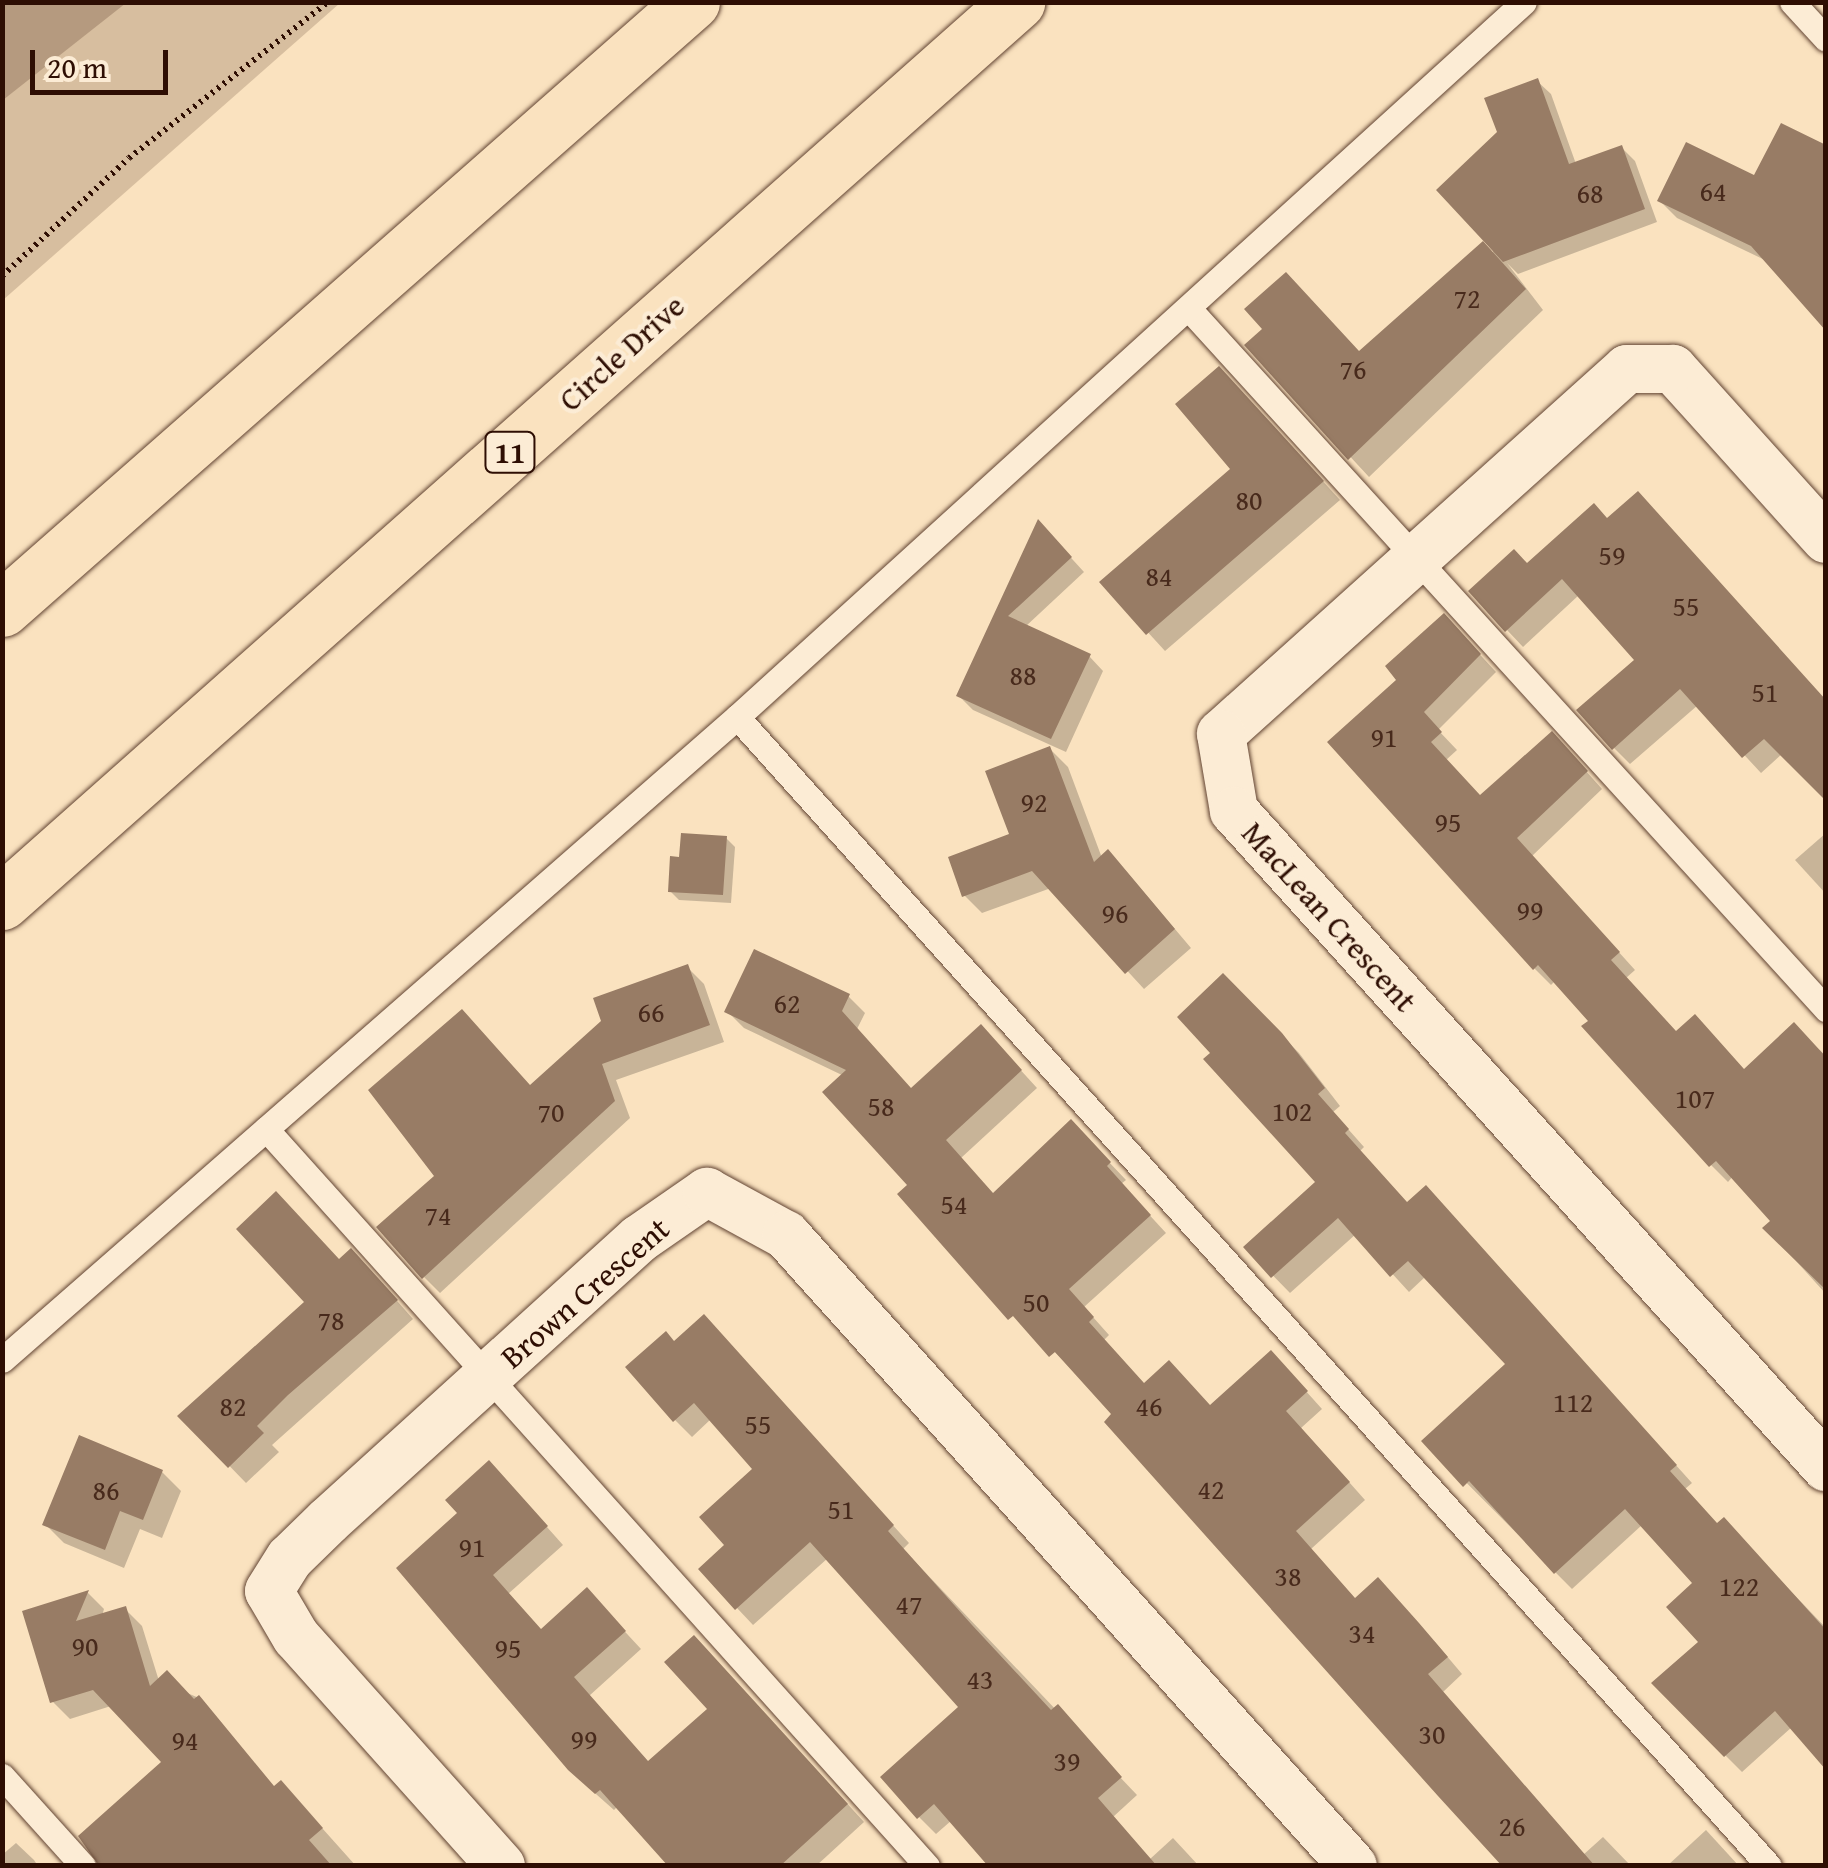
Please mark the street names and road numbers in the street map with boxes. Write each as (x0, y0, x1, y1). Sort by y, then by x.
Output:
street label: Circle Drive (551, 287, 693, 419)
road number: 11 (482, 427, 538, 477)
street label: MacLean Crescent (1234, 814, 1424, 1020)
street label: Brown Crescent (493, 1209, 677, 1377)

